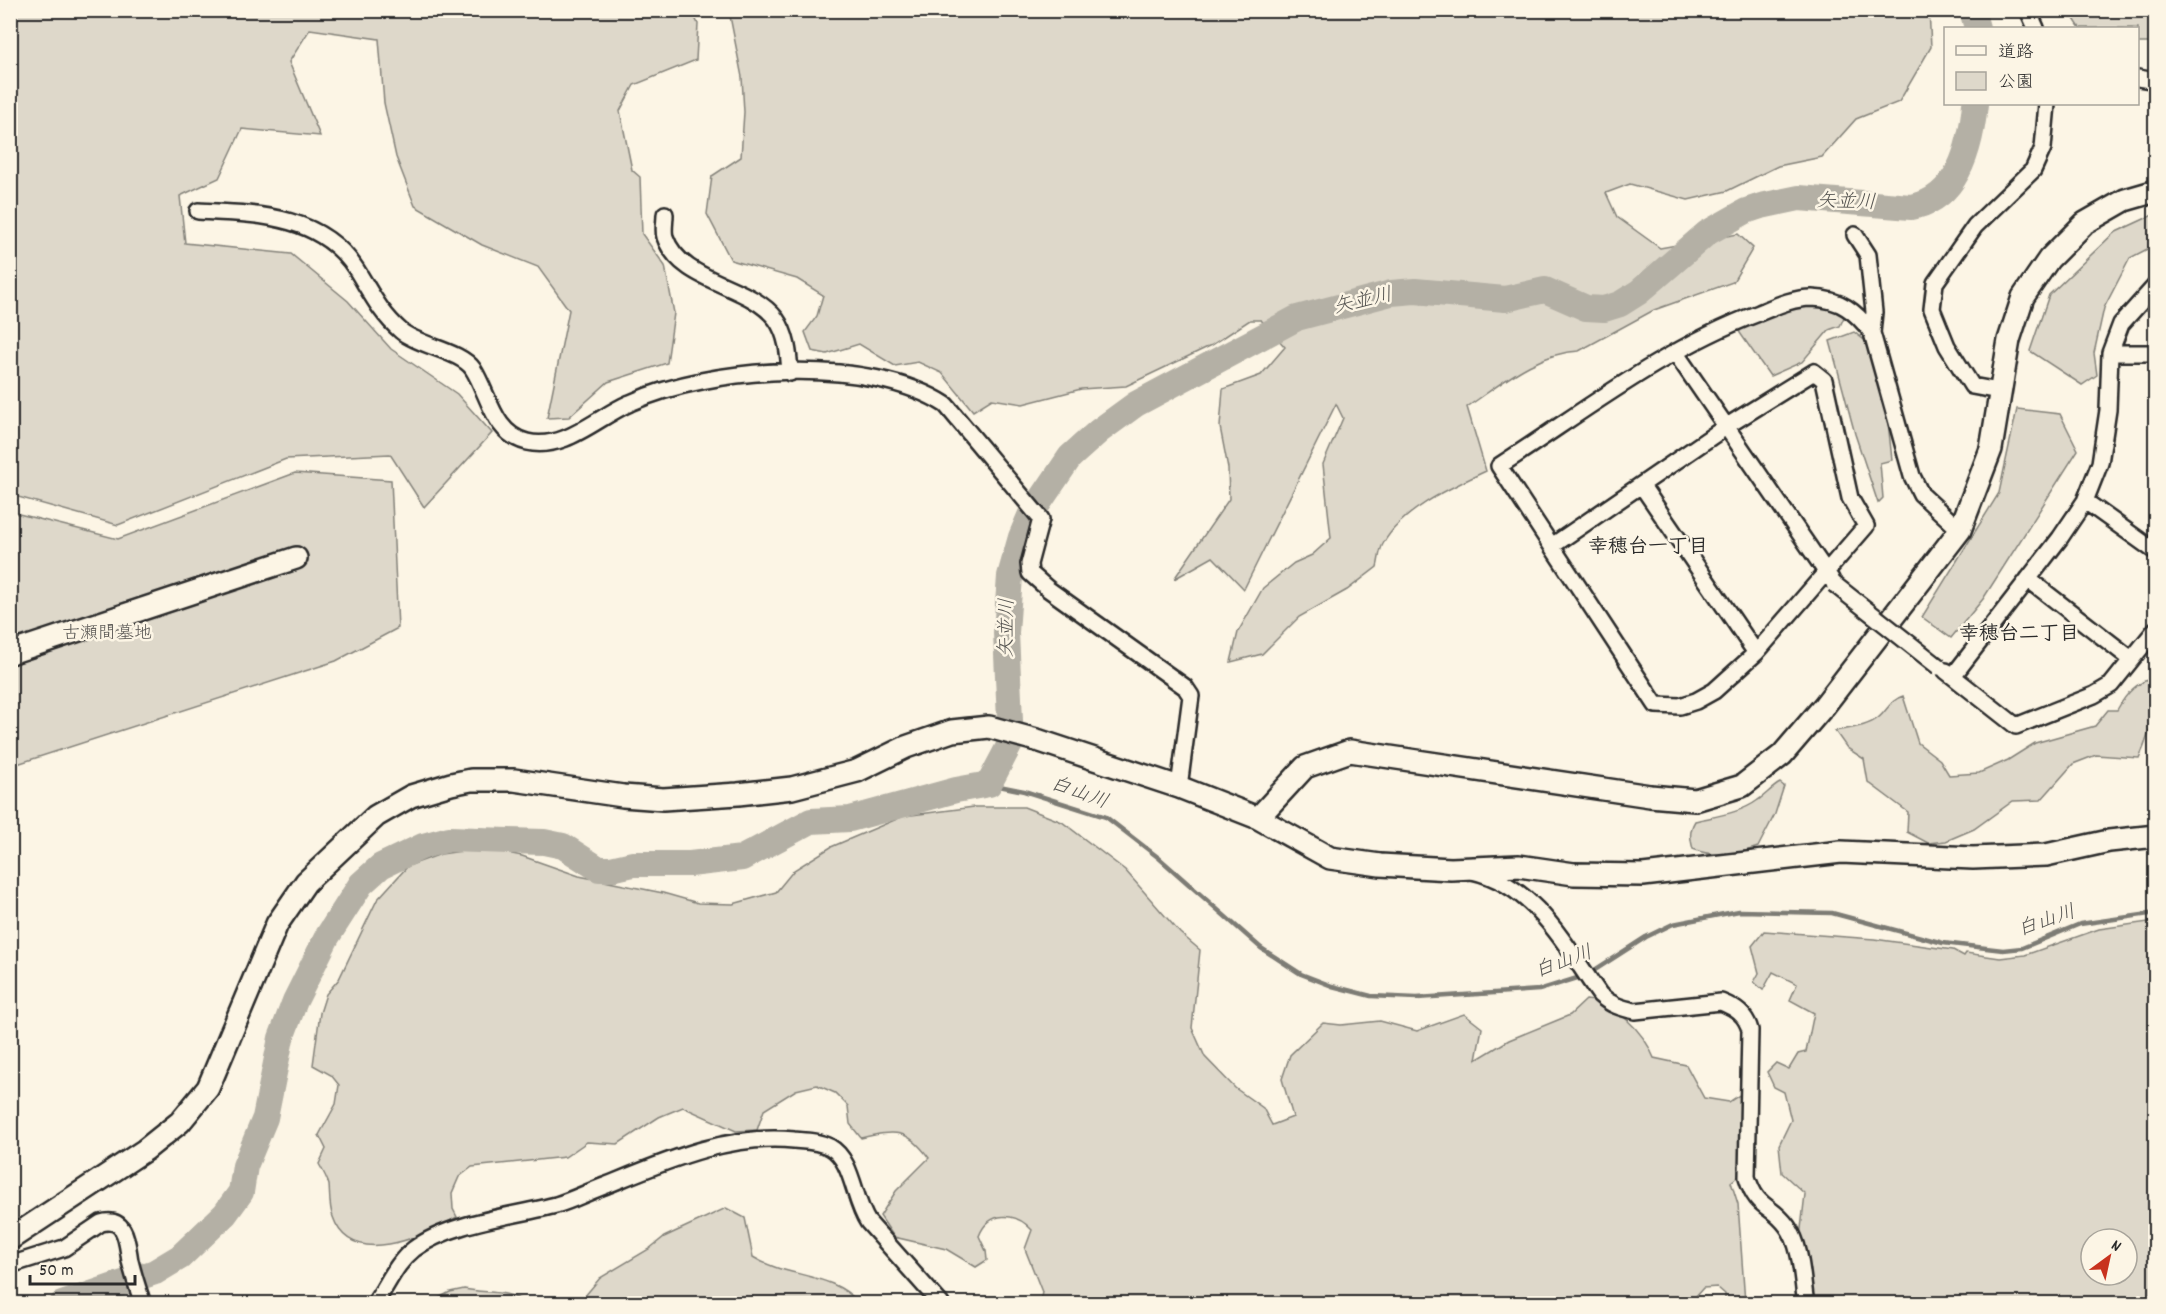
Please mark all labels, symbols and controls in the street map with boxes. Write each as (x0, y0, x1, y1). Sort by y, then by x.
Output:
legend (1944, 27, 2139, 105)
text: 道路 (1998, 41, 2034, 66)
text: 公園 (1998, 71, 2034, 96)
water label: 矢並川 (1816, 188, 1876, 218)
water label: 矢並川 (1331, 282, 1395, 322)
district label: 幸穂台一丁目 (1588, 534, 1708, 562)
water label: 矢並川 (993, 598, 1023, 658)
district label: 幸穂台二丁目 (1959, 621, 2079, 649)
park label: 古瀬間墓地 (62, 622, 152, 647)
water label: 白山川 (1046, 771, 1112, 817)
water label: 白山川 (2014, 899, 2080, 945)
water label: 白山川 (1531, 940, 1597, 986)
north arrow (2079, 1227, 2139, 1287)
text: N (2106, 1235, 2125, 1258)
scale bar (30, 1248, 135, 1286)
text: 50 m (39, 1259, 74, 1284)

